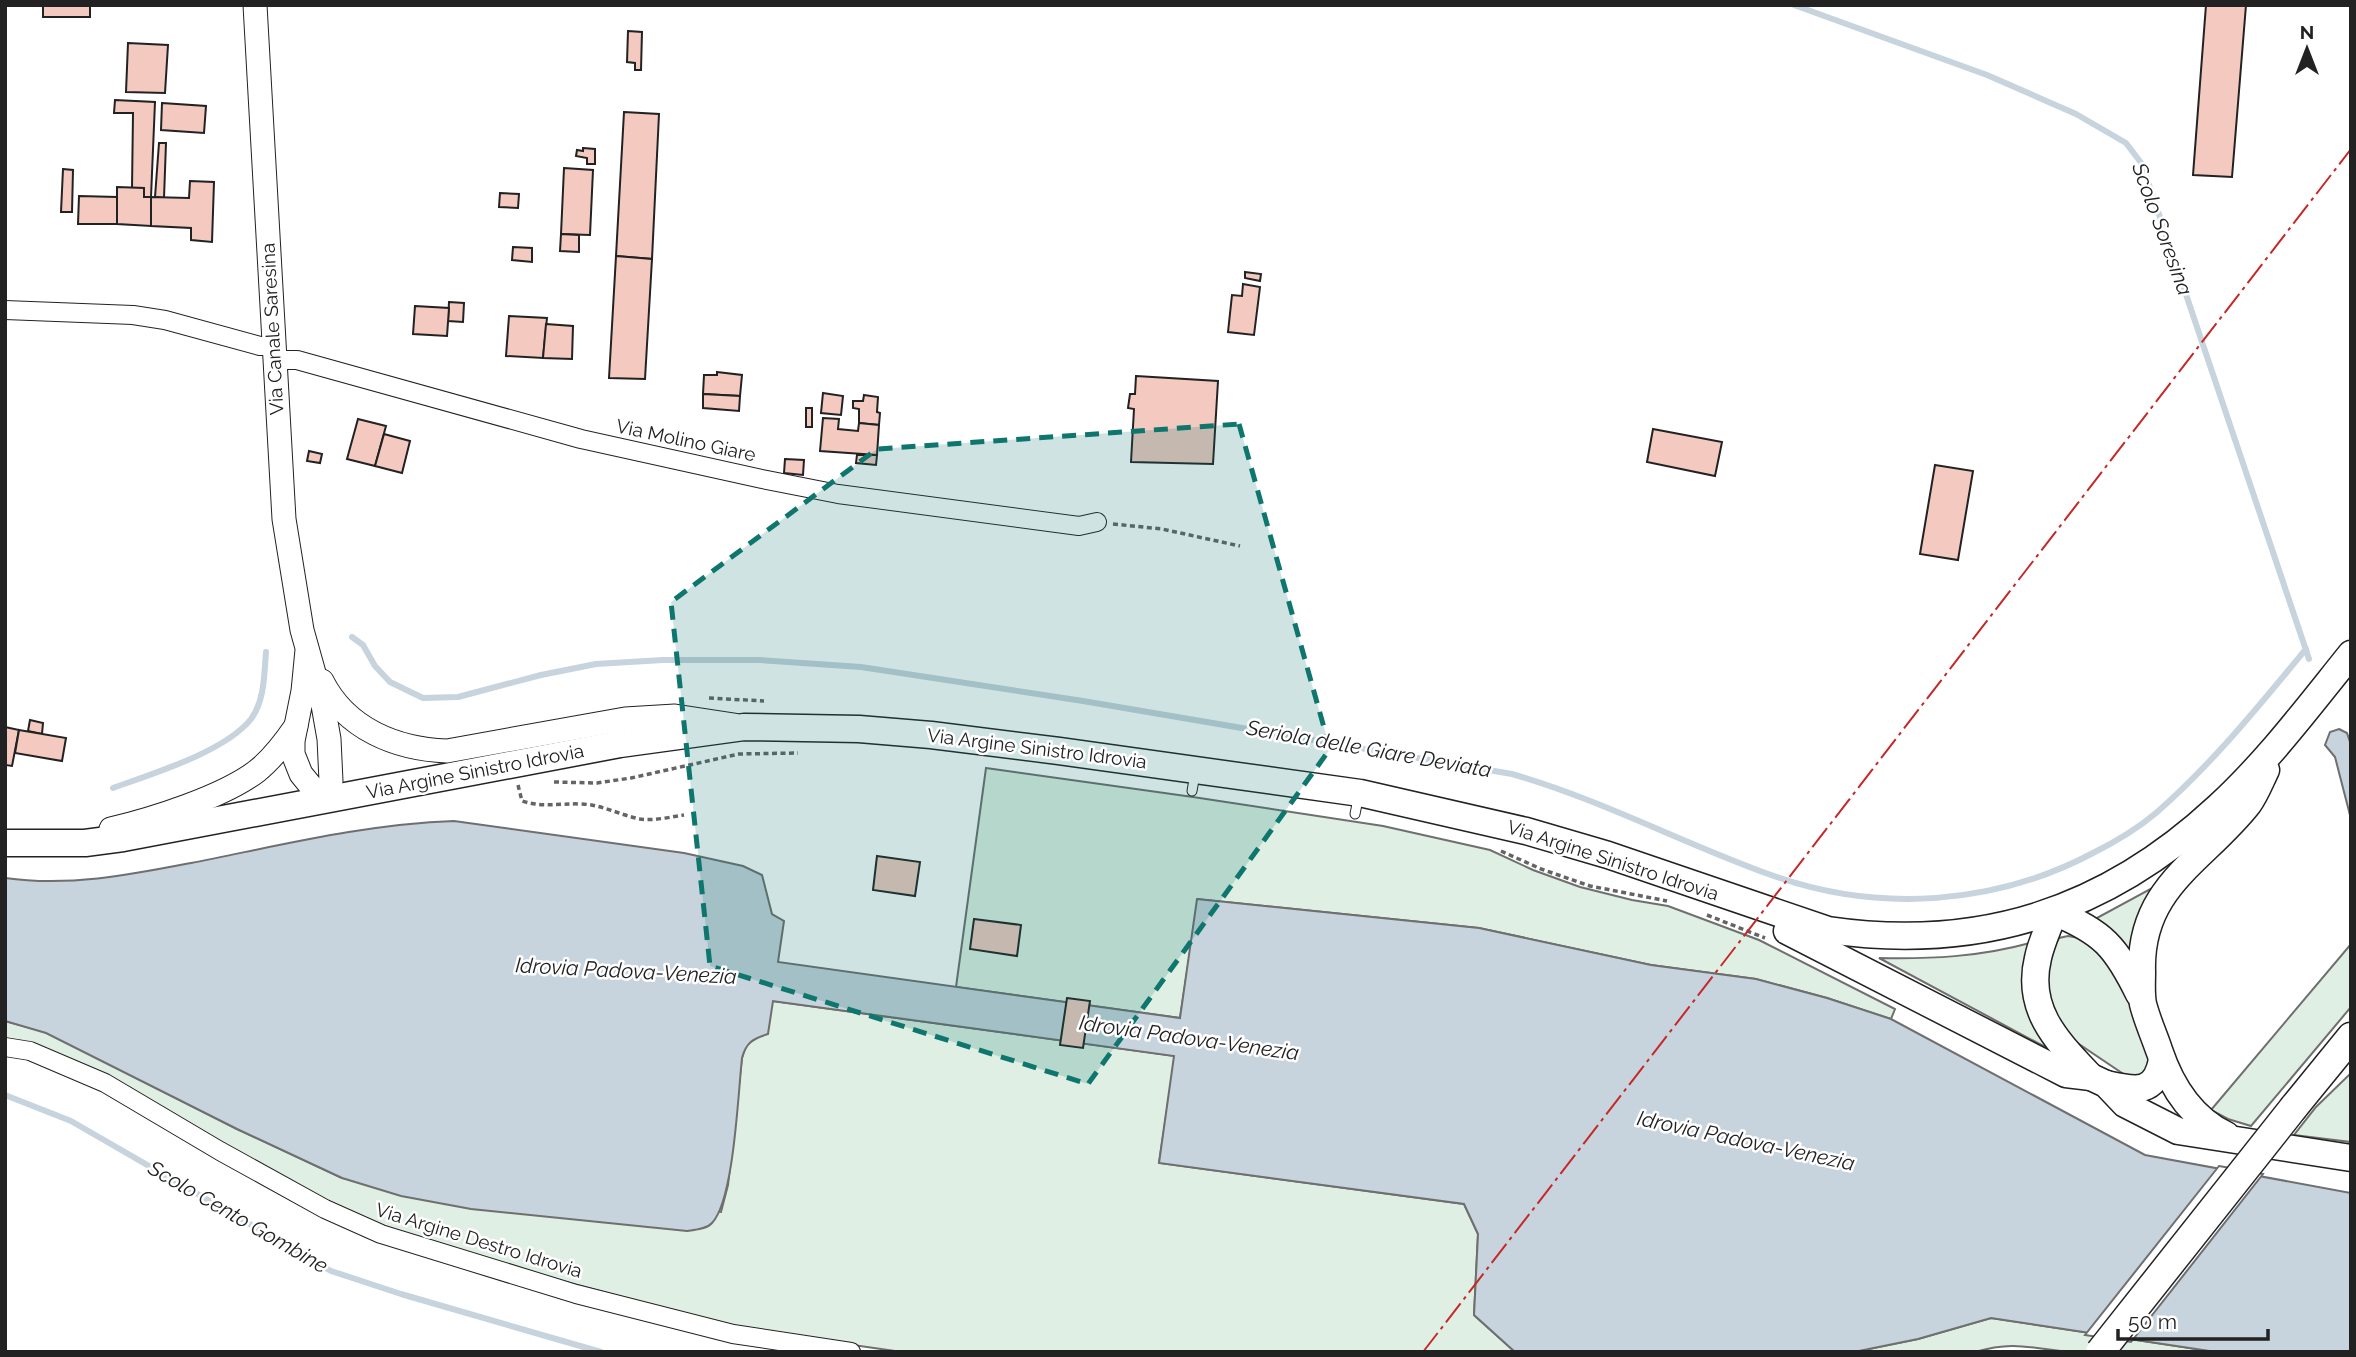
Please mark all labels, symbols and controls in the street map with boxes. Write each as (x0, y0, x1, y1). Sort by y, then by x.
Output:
north arrow (2272, 14, 2342, 84)
text: N (2300, 21, 2314, 43)
water label: Scolo Soresina (2127, 158, 2198, 298)
street label: Via Canale Saresina (257, 242, 287, 416)
street label: Via Molino Giare (614, 414, 758, 466)
water label: Seriola delle Giare Deviata (1244, 714, 1494, 782)
street label: Via Argine Sinistro Idrovia (926, 724, 1148, 772)
street label: Via Argine Sinistro Idrovia (364, 739, 586, 803)
street label: Via Argine Sinistro Idrovia (1504, 815, 1722, 905)
water label: Idrovia Padova-Venezia (515, 952, 737, 989)
water label: Idrovia Padova-Venezia (1078, 1010, 1301, 1065)
water label: Idrovia Padova-Venezia (1635, 1105, 1857, 1176)
water label: Scolo Cento Gombine (143, 1154, 333, 1278)
street label: Via Argine Destro Idrovia (373, 1198, 585, 1282)
scale bar (2118, 1298, 2268, 1342)
text: 50 m (2128, 1309, 2177, 1334)

